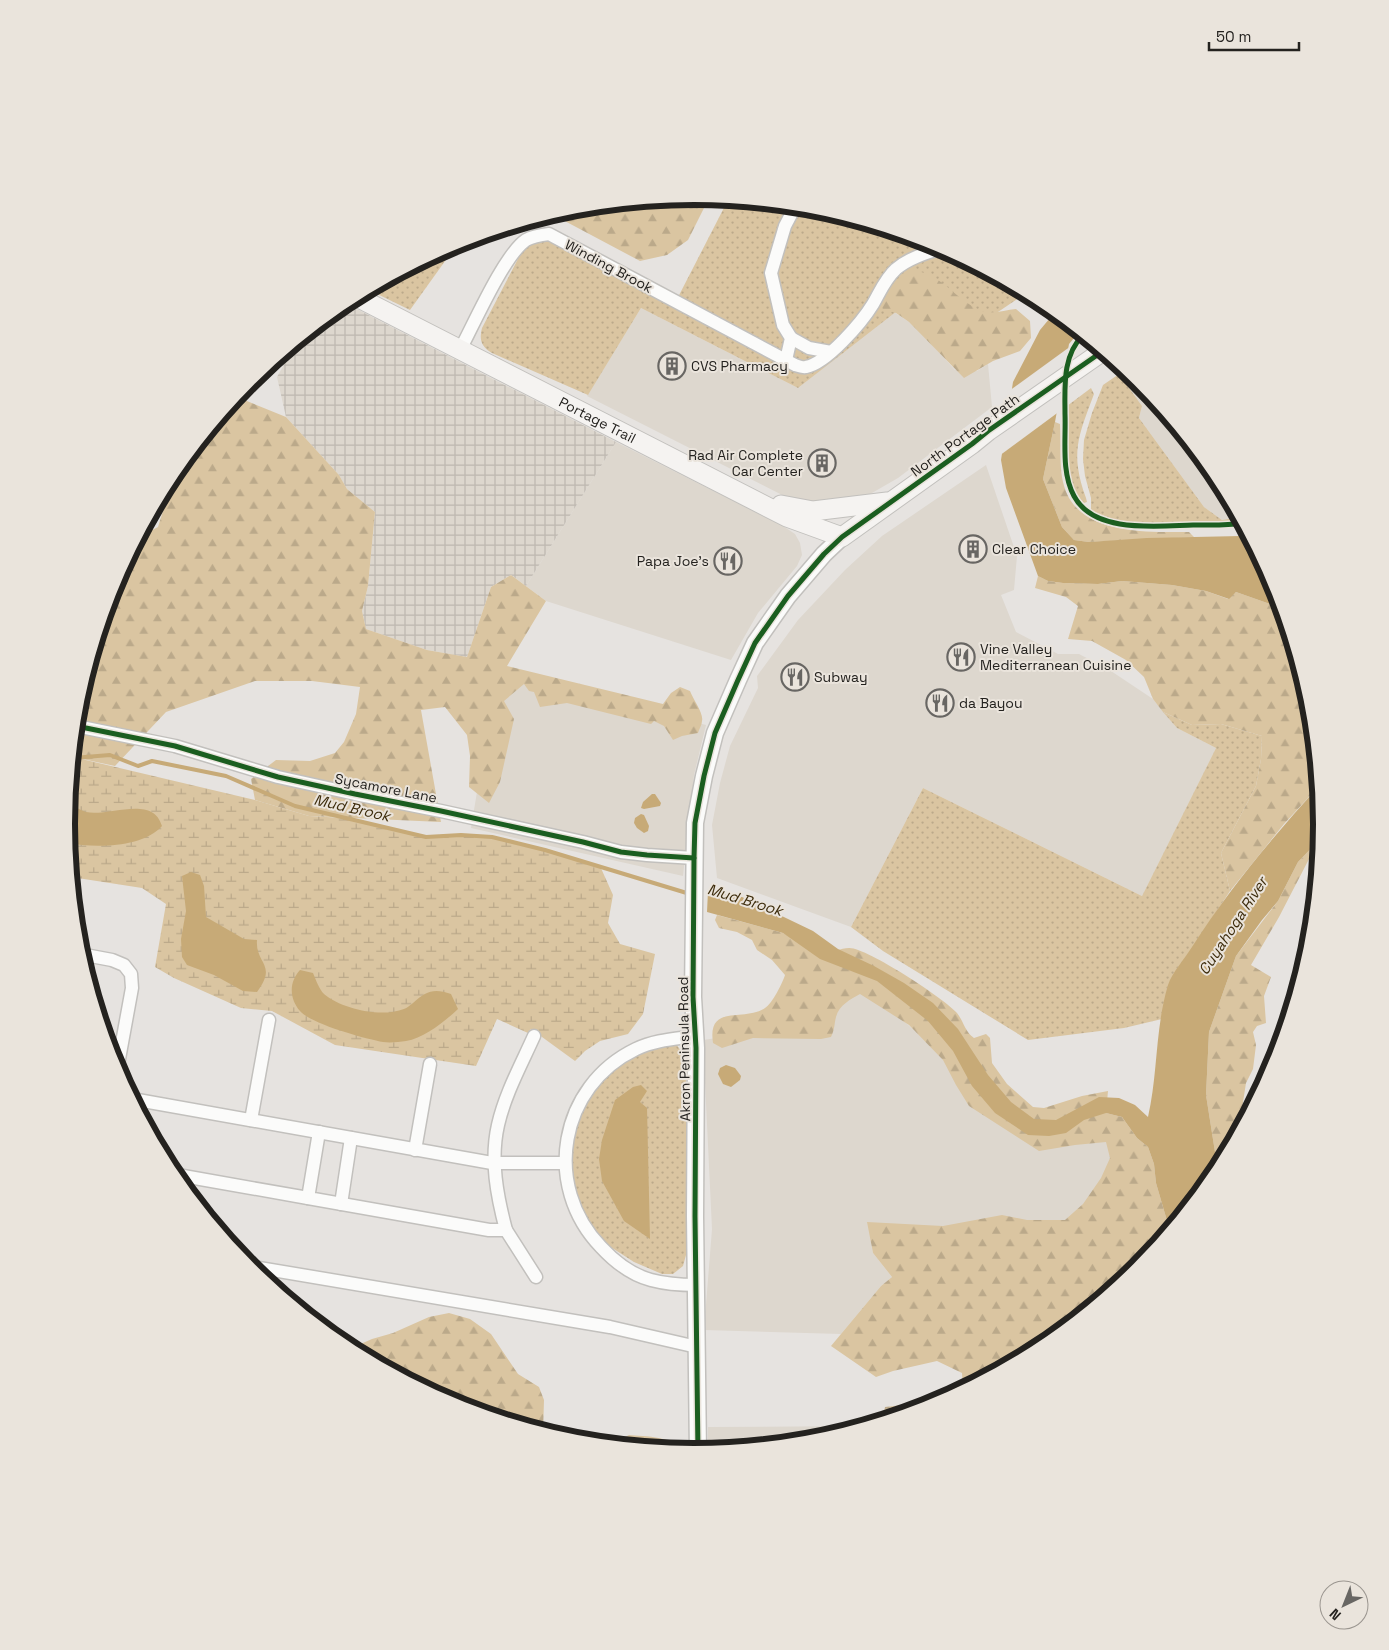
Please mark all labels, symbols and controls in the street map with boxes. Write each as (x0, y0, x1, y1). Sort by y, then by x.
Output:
scale bar (1209, 20, 1299, 52)
text: 50 m (1216, 27, 1251, 46)
street label: Winding Brook (562, 235, 656, 297)
building icon: CVS Pharmacy (657, 351, 687, 381)
place label: CVS Pharmacy (691, 357, 788, 375)
street label: North Portage Path (907, 390, 1023, 480)
street label: Portage Trail (556, 393, 639, 447)
place label: Rad Air Complete Car Center (688, 446, 803, 480)
building icon: Rad Air Complete Car Center (807, 448, 837, 478)
building icon: Clear Choice (958, 534, 988, 564)
place label: Clear Choice (992, 540, 1076, 558)
restaurant icon: Papa Joe's (713, 546, 743, 576)
place label: Papa Joe's (637, 552, 709, 570)
place label: Vine Valley Mediterranean Cuisine (980, 640, 1131, 674)
restaurant icon: Vine Valley Mediterranean Cuisine (946, 642, 976, 672)
restaurant icon: Subway (780, 662, 810, 692)
place label: Subway (814, 668, 868, 686)
restaurant icon: da Bayou (925, 688, 955, 718)
place label: da Bayou (959, 694, 1023, 712)
street label: Sycamore Lane (333, 769, 439, 807)
water label: Mud Brook (312, 790, 394, 826)
water label: Cuyahoga River (1194, 872, 1272, 978)
water label: Mud Brook (705, 879, 787, 921)
street label: Akron Peninsula Road (674, 977, 694, 1121)
north arrow (1319, 1580, 1369, 1630)
text: N (1326, 1605, 1345, 1624)

